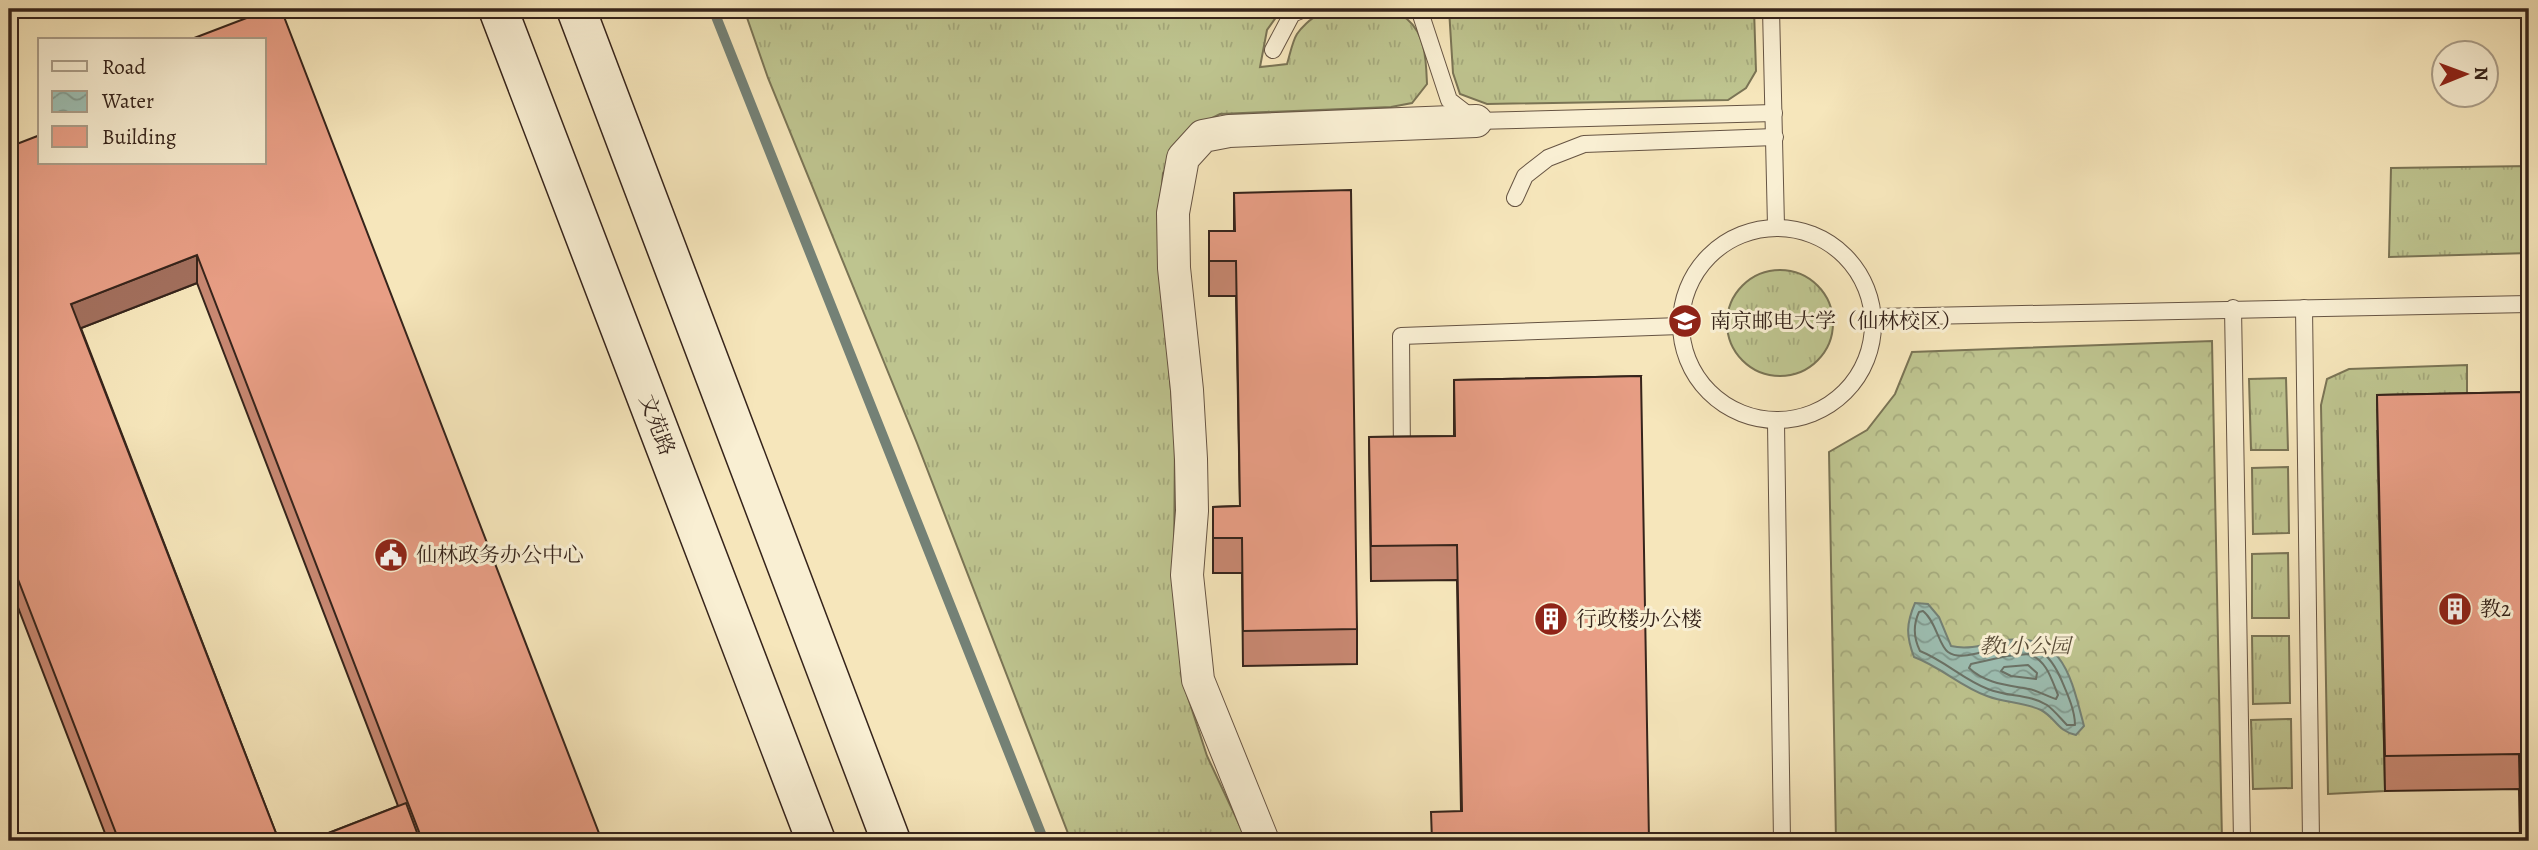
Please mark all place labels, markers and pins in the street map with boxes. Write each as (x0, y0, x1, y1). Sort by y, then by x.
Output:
school or university icon: 南京邮电大学（仙林校区） (1666, 302, 1704, 340)
place label: 南京邮电大学（仙林校区） (1710, 307, 1962, 335)
public building icon: 仙林政务办公中心 (372, 536, 410, 574)
place label: 仙林政务办公中心 (416, 541, 584, 569)
building icon: 教2 (2436, 590, 2474, 628)
place label: 教2 (2480, 595, 2511, 623)
building icon: 行政楼办公楼 (1532, 600, 1570, 638)
place label: 行政楼办公楼 (1576, 605, 1702, 633)

